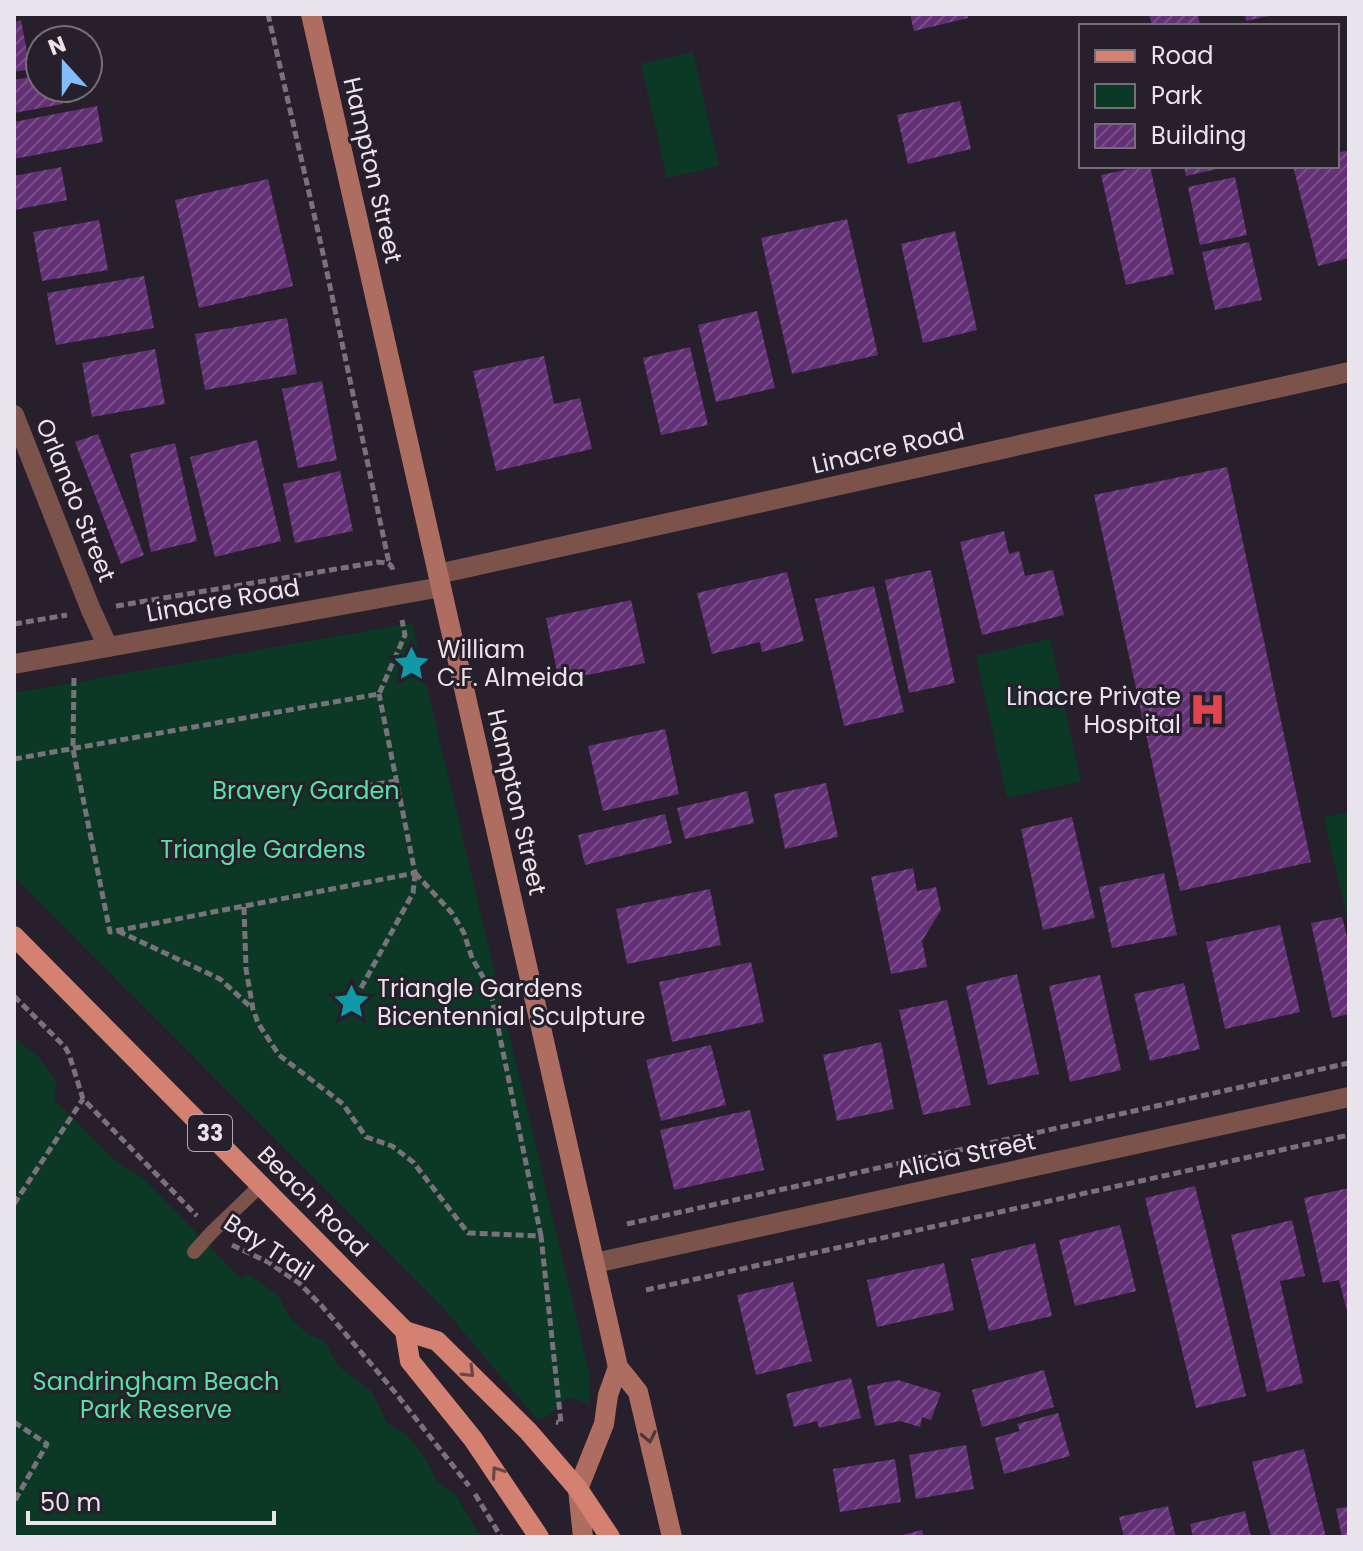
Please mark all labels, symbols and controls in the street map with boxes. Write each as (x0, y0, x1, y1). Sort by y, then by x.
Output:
north arrow (24, 24, 104, 104)
legend (1079, 24, 1339, 168)
text: N (44, 28, 70, 63)
text: Road (1151, 39, 1213, 72)
street label: Hampton Street (336, 74, 410, 266)
text: Park (1151, 79, 1203, 112)
text: Building (1151, 119, 1247, 152)
street label: Orlando Street (28, 413, 124, 587)
street label: Linacre Road (809, 414, 967, 482)
street label: Linacre Road (144, 570, 302, 630)
place label: William C.F. Almeida (437, 633, 584, 694)
place icon: William C.F. Almeida (392, 644, 430, 682)
place label: Linacre Private Hospital (1006, 680, 1181, 741)
hospital icon: Linacre Private Hospital (1188, 691, 1226, 729)
street label: Hampton Street (480, 706, 554, 898)
park label: Bravery Garden (212, 774, 400, 807)
park label: Triangle Gardens (160, 833, 366, 866)
place label: Triangle Gardens Bicentennial Sculpture (377, 972, 645, 1033)
place icon: Triangle Gardens Bicentennial Sculpture (332, 983, 370, 1021)
road number: 33 (188, 1115, 232, 1151)
street label: Alicia Street (893, 1124, 1039, 1186)
street label: Beach Road (250, 1138, 376, 1264)
street label: Bay Trail (218, 1206, 320, 1288)
one-way arrow (460, 1363, 474, 1378)
park label: Sandringham Beach Park Reserve (33, 1365, 279, 1426)
one-way arrow (640, 1430, 657, 1443)
one-way arrow (492, 1466, 507, 1480)
scale bar (28, 1475, 274, 1525)
text: 50 m (40, 1486, 101, 1519)

